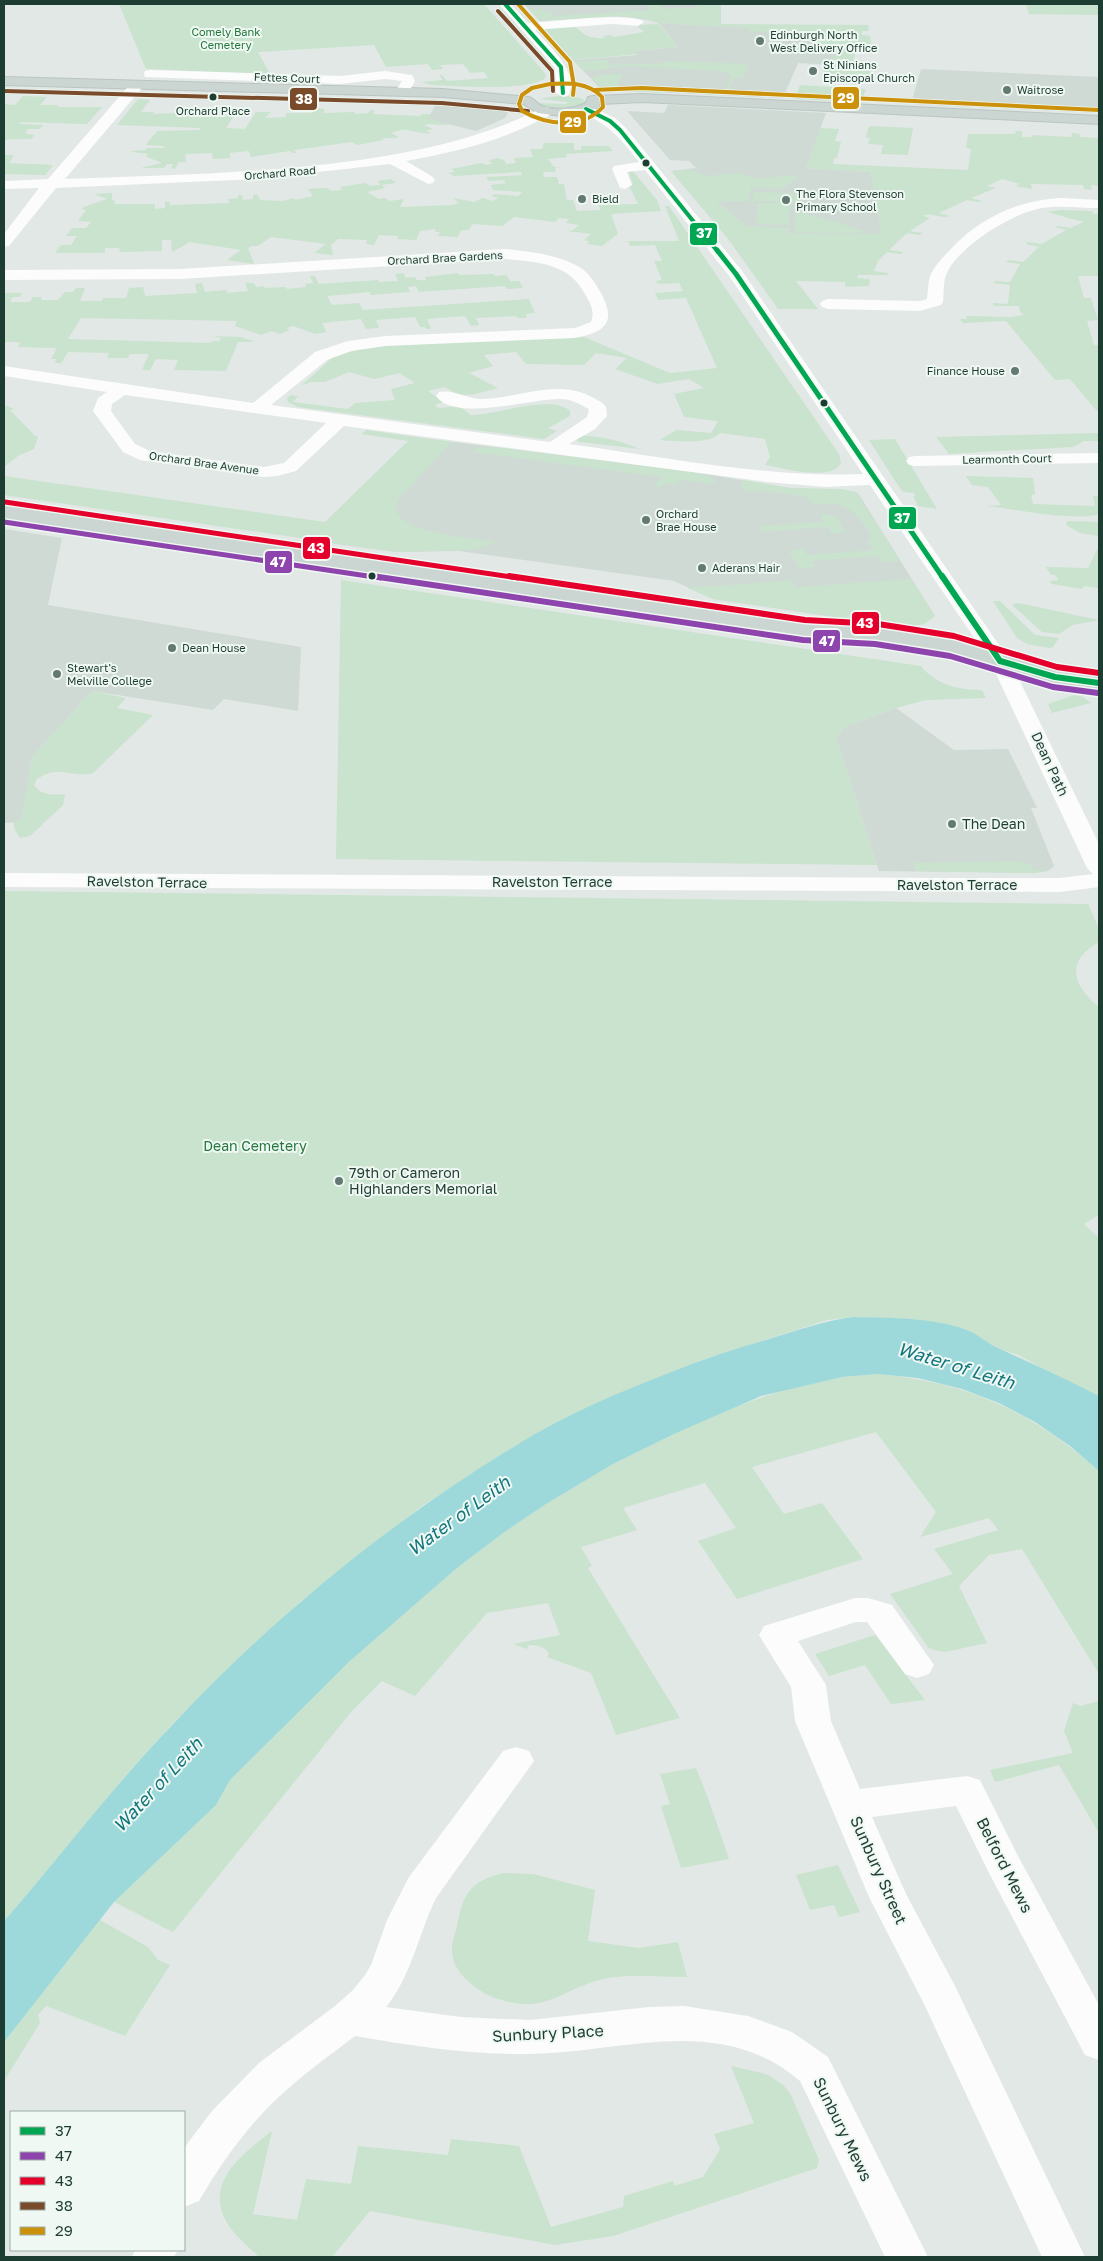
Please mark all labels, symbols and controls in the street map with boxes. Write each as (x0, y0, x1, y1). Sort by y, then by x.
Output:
park label: Comely Bank Cemetery (192, 25, 260, 51)
place label: Edinburgh North West Delivery Office (770, 28, 877, 54)
marker: Edinburgh North West Delivery Office (754, 35, 766, 47)
place label: St Ninians Episcopal Church (823, 58, 915, 84)
marker: St Ninians Episcopal Church (807, 65, 819, 77)
street label: Fettes Court (254, 70, 320, 85)
place label: Waitrose (1017, 83, 1064, 96)
marker: Waitrose (1001, 84, 1013, 96)
line badge: 29 (832, 86, 860, 110)
line badge: 38 (289, 87, 318, 111)
text: 29 (837, 89, 855, 106)
text: 38 (295, 90, 313, 107)
marker: Orchard Place (208, 92, 218, 102)
place label: Orchard Place (176, 104, 250, 117)
line badge: 29 (559, 110, 587, 134)
text: 29 (564, 113, 582, 130)
unlabelled marker (641, 158, 651, 168)
street label: Orchard Road (244, 163, 316, 182)
place label: The Flora Stevenson Primary School (796, 187, 904, 213)
place label: Bield (592, 192, 619, 205)
marker: Bield (576, 193, 588, 205)
marker: The Flora Stevenson Primary School (780, 194, 792, 206)
line badge: 37 (689, 222, 718, 246)
text: 37 (696, 224, 712, 241)
street label: Orchard Brae Gardens (387, 248, 503, 267)
place label: Finance House (927, 364, 1005, 377)
marker: Finance House (1009, 365, 1021, 377)
unlabelled marker (819, 398, 829, 408)
street label: Orchard Brae Avenue (148, 448, 260, 477)
street label: Learmonth Court (962, 451, 1052, 466)
line badge: 37 (888, 506, 917, 530)
place label: Orchard Brae House (656, 507, 717, 533)
text: 37 (894, 509, 910, 526)
marker: Orchard Brae House (640, 514, 652, 526)
line badge: 43 (302, 536, 331, 560)
text: 43 (307, 539, 325, 556)
line badge: 47 (264, 550, 293, 574)
text: 47 (270, 553, 287, 570)
place label: Aderans Hair (712, 561, 781, 574)
marker: Aderans Hair (696, 562, 708, 574)
unlabelled marker (367, 571, 377, 581)
line badge: 43 (851, 611, 880, 635)
text: 43 (856, 614, 874, 631)
line badge: 47 (812, 629, 841, 653)
text: 47 (819, 632, 836, 649)
place label: Dean House (182, 641, 246, 654)
marker: Dean House (166, 642, 178, 654)
place label: Stewart's Melville College (67, 661, 152, 687)
marker: Stewart's Melville College (51, 668, 63, 680)
street label: Dean Path (1028, 729, 1073, 799)
place label: The Dean (962, 815, 1025, 832)
marker: The Dean (946, 818, 958, 830)
street label: Ravelston Terrace (87, 872, 207, 891)
street label: Ravelston Terrace (492, 873, 612, 890)
street label: Ravelston Terrace (897, 876, 1017, 893)
park label: Dean Cemetery (203, 1137, 307, 1154)
place label: 79th or Cameron Highlanders Memorial (349, 1164, 497, 1197)
marker: 79th or Cameron Highlanders Memorial (333, 1175, 345, 1187)
water label: Water of Leith (895, 1337, 1018, 1394)
water label: Water of Leith (403, 1470, 515, 1560)
water label: Water of Leith (108, 1732, 207, 1836)
street label: Sunbury Street (846, 1813, 912, 1927)
street label: Belford Mews (972, 1814, 1038, 1916)
street label: Sunbury Place (492, 2020, 604, 2046)
street label: Sunbury Mews (809, 2074, 877, 2184)
legend (10, 2111, 185, 2251)
text: 37 (55, 2121, 72, 2139)
text: 47 (55, 2146, 72, 2164)
text: 43 (55, 2171, 73, 2189)
text: 38 (55, 2196, 73, 2214)
text: 29 (55, 2221, 73, 2239)

